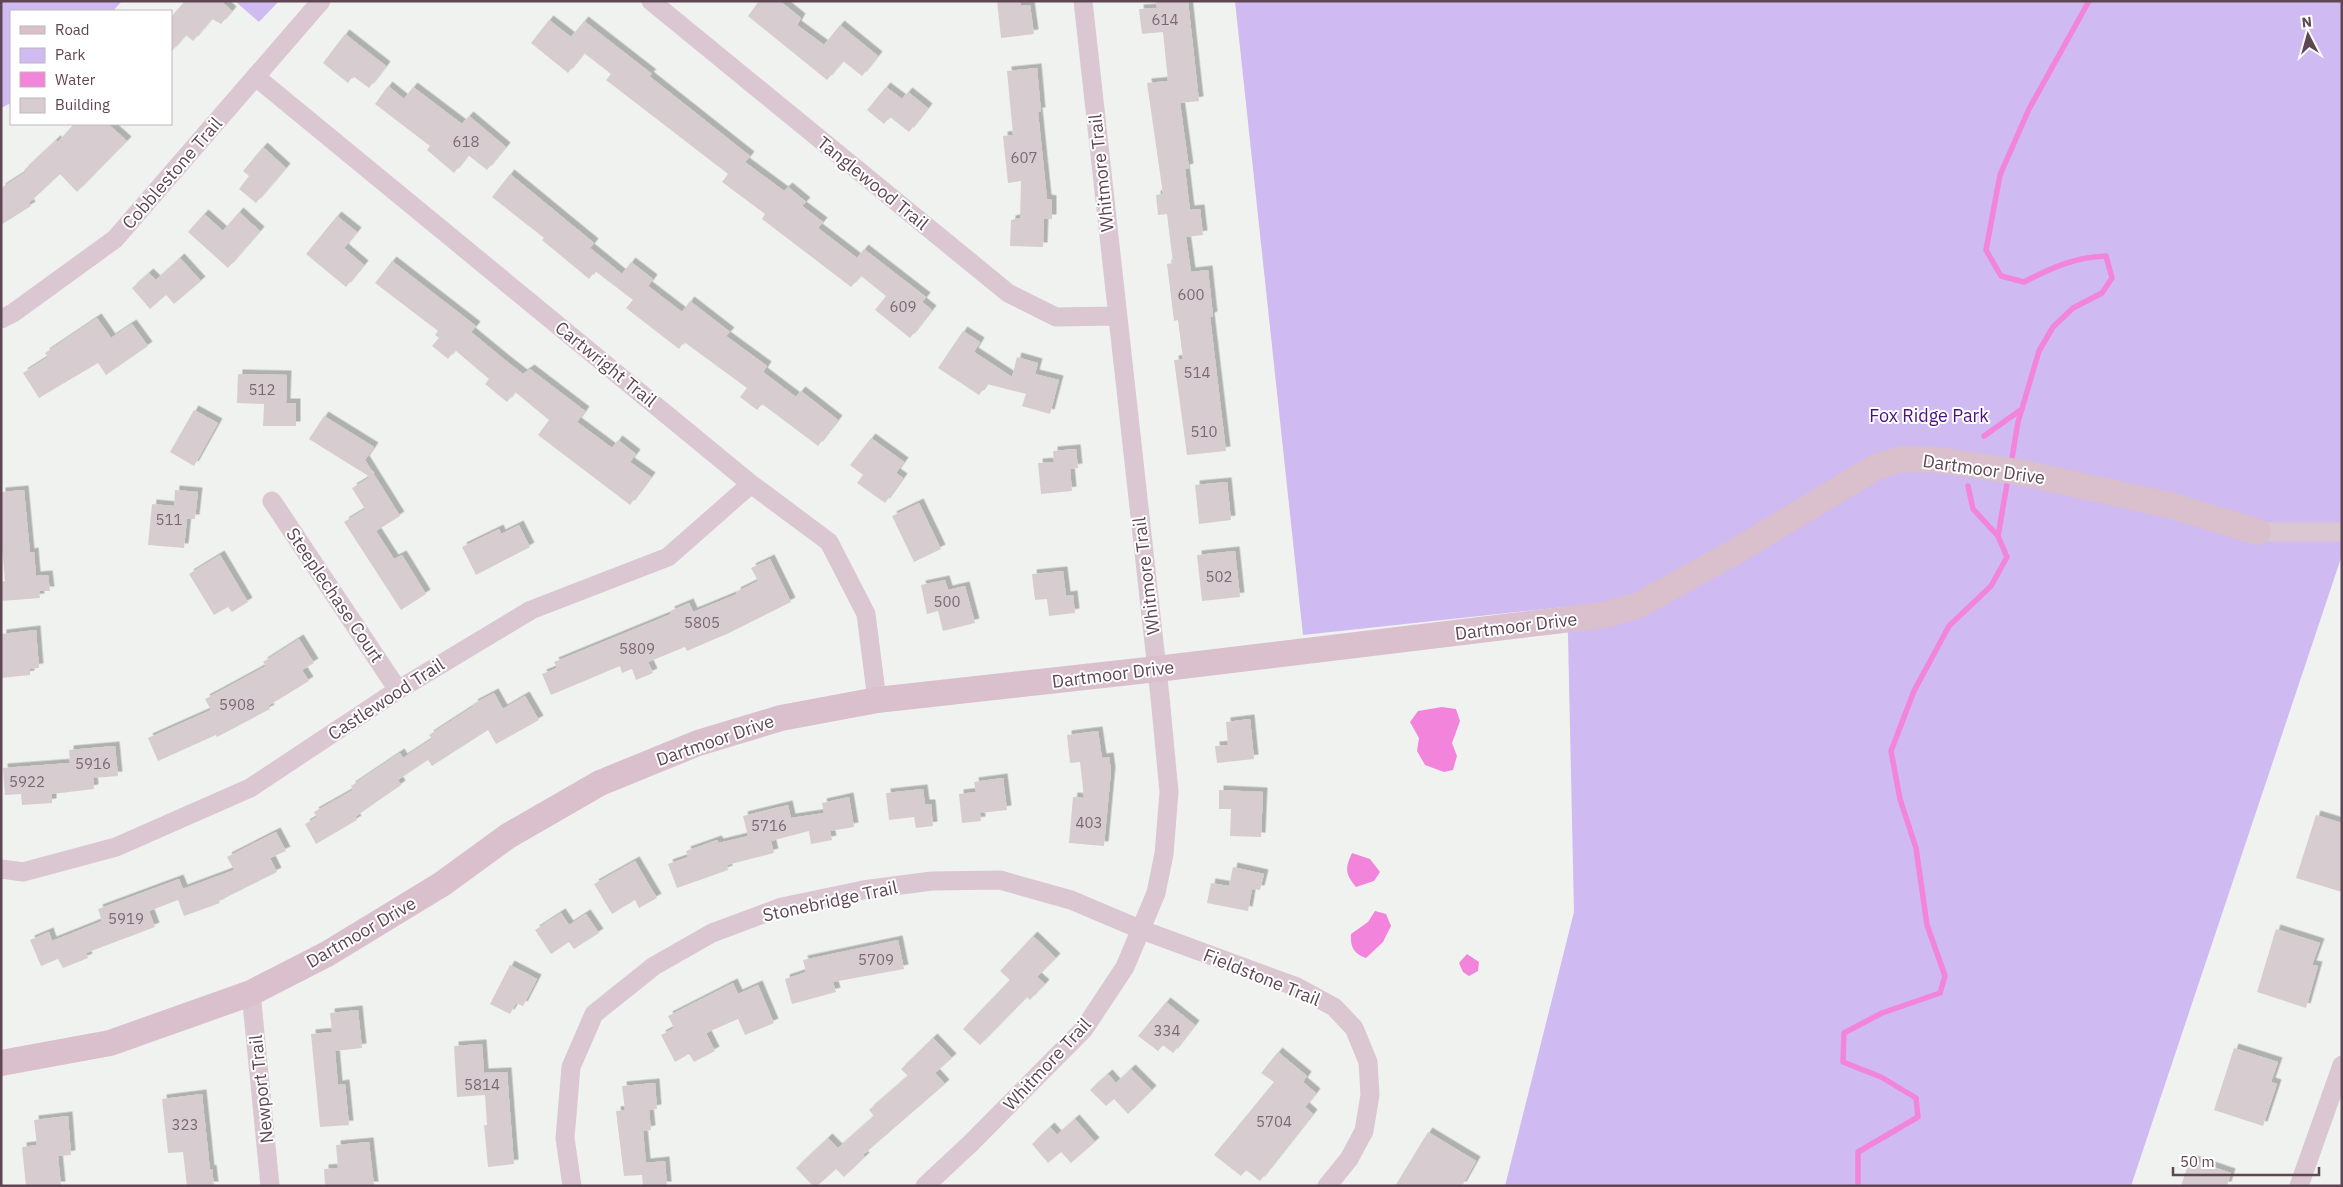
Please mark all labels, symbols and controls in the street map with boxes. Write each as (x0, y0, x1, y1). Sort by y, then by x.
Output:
legend (10, 10, 172, 125)
house number: 614 (1151, 10, 1179, 29)
north arrow (2283, 10, 2333, 60)
text: N (2301, 13, 2313, 32)
text: Road (55, 20, 90, 39)
text: Park (55, 45, 85, 64)
text: Water (55, 70, 96, 89)
text: Building (55, 95, 110, 114)
street label: Cobblestone Trail (117, 112, 227, 234)
street label: Whitmore Trail (1083, 113, 1119, 233)
street label: Tanglewood Trail (813, 131, 933, 235)
house number: 618 (452, 132, 480, 151)
house number: 607 (1010, 148, 1038, 167)
house number: 600 (1177, 285, 1205, 304)
house number: 609 (889, 297, 917, 316)
street label: Cartwright Trail (551, 316, 662, 412)
house number: 514 (1183, 363, 1211, 382)
house number: 512 (248, 380, 276, 399)
park label: Fox Ridge Park (1869, 404, 1989, 427)
house number: 510 (1190, 422, 1218, 441)
street label: Dartmoor Drive (1921, 449, 2047, 489)
house number: 511 (155, 510, 183, 529)
street label: Whitmore Trail (1127, 516, 1165, 636)
street label: Steeplechase Court (281, 523, 389, 667)
house number: 502 (1205, 567, 1233, 586)
house number: 500 (933, 592, 961, 611)
street label: Dartmoor Drive (1453, 607, 1579, 645)
house number: 5805 (684, 613, 720, 632)
house number: 5809 (619, 639, 655, 658)
street label: Castlewood Trail (324, 653, 449, 745)
street label: Dartmoor Drive (1050, 655, 1176, 693)
house number: 5908 (219, 695, 255, 714)
street label: Dartmoor Drive (653, 709, 777, 771)
house number: 5916 (75, 754, 111, 773)
house number: 5922 (9, 772, 45, 791)
house number: 403 (1075, 813, 1103, 832)
house number: 5716 (751, 816, 787, 835)
street label: Stonebridge Trail (760, 875, 900, 927)
street label: Dartmoor Drive (302, 891, 420, 973)
house number: 5919 (108, 909, 144, 928)
street label: Fieldstone Trail (1200, 943, 1324, 1011)
house number: 5709 (858, 950, 894, 969)
street label: Whitmore Trail (998, 1013, 1096, 1115)
house number: 334 (1153, 1021, 1181, 1040)
street label: Newport Trail (244, 1033, 278, 1144)
house number: 5814 (464, 1075, 500, 1094)
house number: 5704 (1256, 1112, 1292, 1131)
house number: 323 (171, 1115, 199, 1134)
scale bar (2173, 1144, 2319, 1176)
text: 50 m (2180, 1152, 2215, 1171)

